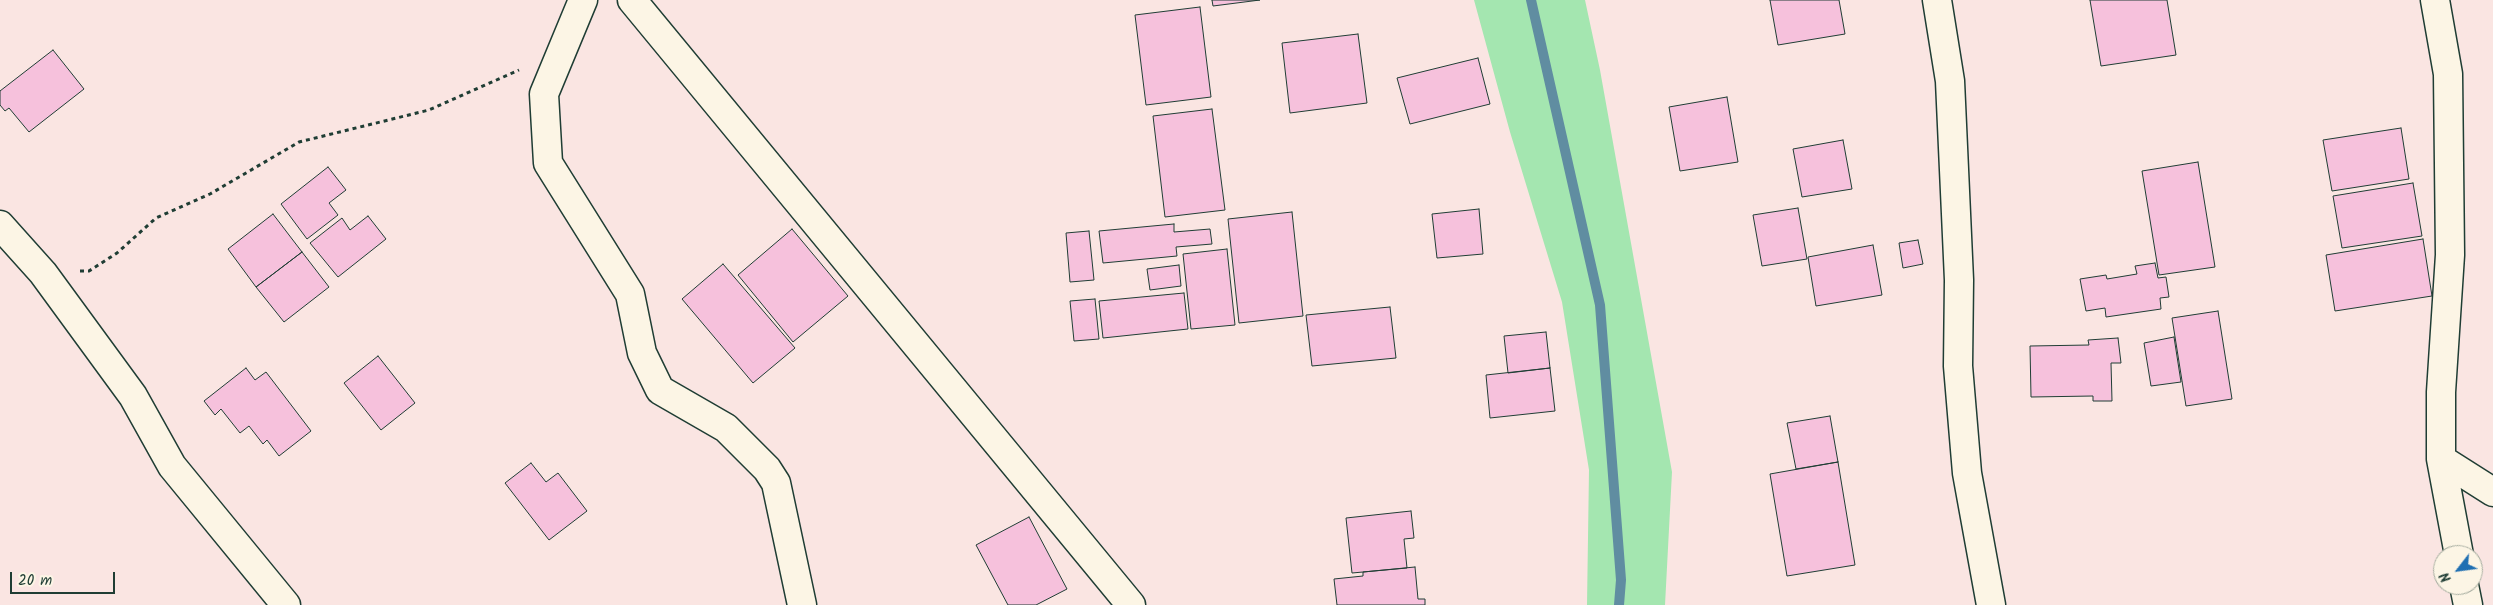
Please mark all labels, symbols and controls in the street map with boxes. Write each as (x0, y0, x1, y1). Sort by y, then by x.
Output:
north arrow (2433, 545, 2483, 595)
scale bar (12, 562, 118, 594)
text: N (2434, 568, 2458, 586)
text: 20 m (18, 569, 52, 593)

